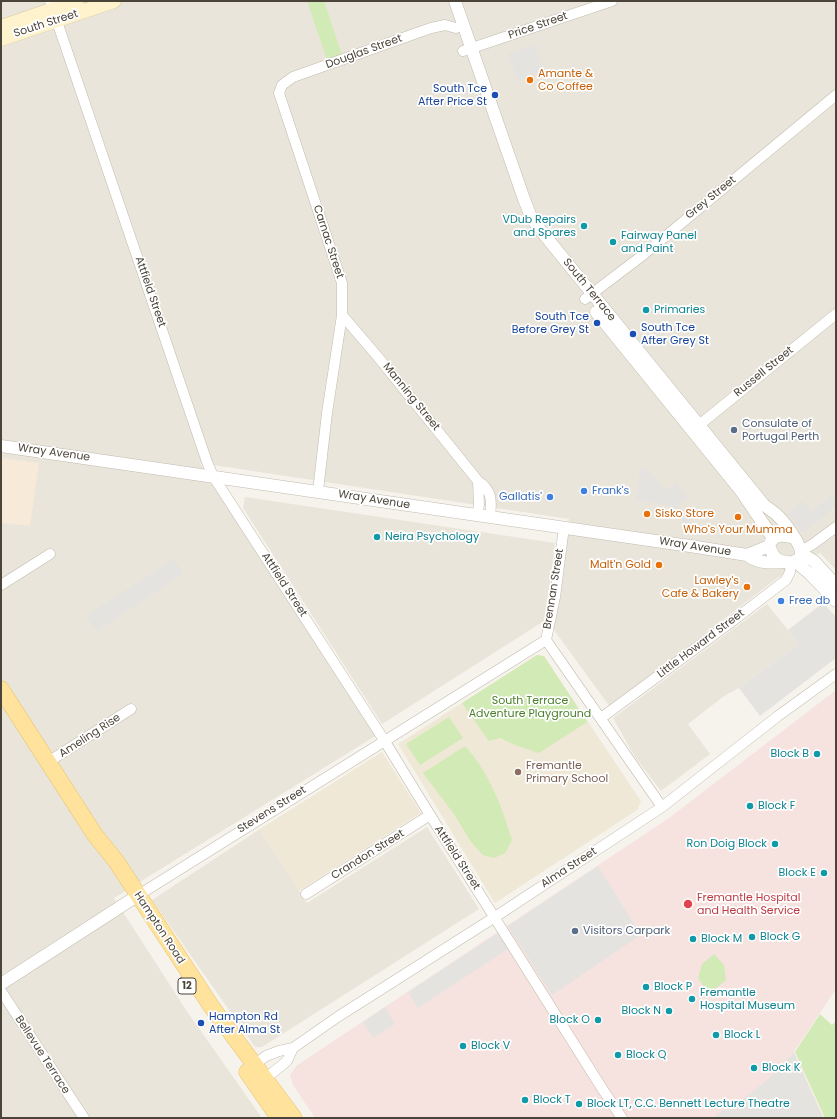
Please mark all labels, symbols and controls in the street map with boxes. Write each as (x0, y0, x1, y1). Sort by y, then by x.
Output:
street label: South Street (12, 7, 80, 41)
street label: Price Street (507, 10, 569, 42)
street label: Douglas Street (324, 32, 404, 72)
place label: Amante & Co Coffee (538, 67, 593, 93)
marker: Amante & Co Coffee (525, 75, 535, 85)
place label: South Tce After Price St (418, 82, 487, 108)
marker: South Tce After Price St (490, 90, 500, 100)
street label: Grey Street (683, 174, 739, 222)
street label: Carnac Street (310, 204, 346, 280)
place label: VDub Repairs and Spares (502, 213, 576, 239)
marker: VDub Repairs and Spares (579, 221, 589, 231)
place label: Fairway Panel and Paint (621, 229, 697, 255)
marker: Fairway Panel and Paint (608, 237, 618, 247)
street label: Attfield Street (132, 255, 168, 329)
street label: South Terrace (560, 256, 618, 324)
place label: Primaries (654, 303, 705, 317)
marker: Primaries (641, 305, 651, 315)
place label: South Tce Before Grey St (512, 310, 589, 336)
marker: South Tce Before Grey St (592, 318, 602, 328)
place label: South Tce After Grey St (641, 321, 709, 347)
marker: South Tce After Grey St (628, 329, 638, 339)
street label: Russell Street (732, 344, 796, 400)
street label: Manning Street (380, 360, 442, 434)
place label: Consulate of Portugal Perth (742, 417, 819, 443)
marker: Consulate of Portugal Perth (729, 425, 739, 435)
street label: Wray Avenue (17, 441, 91, 465)
place label: Frank's (592, 484, 629, 498)
marker: Frank's (579, 486, 589, 496)
street label: Wray Avenue (337, 488, 411, 512)
place label: Gallatis' (499, 490, 542, 504)
marker: Gallatis' (545, 492, 555, 502)
place label: Sisko Store (655, 507, 714, 521)
marker: Sisko Store (642, 509, 652, 519)
marker: Who's Your Mumma (733, 512, 743, 522)
place label: Who's Your Mumma (683, 523, 793, 537)
place label: Neira Psychology (385, 530, 479, 544)
marker: Neira Psychology (372, 532, 382, 542)
street label: Wray Avenue (658, 535, 732, 559)
street label: Brennan Street (541, 548, 567, 630)
street label: Attfield Street (258, 550, 310, 620)
place label: Malt'n Gold (590, 558, 651, 572)
marker: Malt'n Gold (654, 560, 664, 570)
place label: Lawley's Cafe & Bakery (662, 574, 739, 600)
marker: Lawley's Cafe & Bakery (742, 582, 752, 592)
place label: Free db (789, 594, 830, 608)
marker: Free db (776, 596, 786, 606)
street label: Little Howard Street (655, 607, 747, 681)
park label: South Terrace Adventure Playground (469, 694, 591, 720)
street label: Ameling Rise (57, 711, 123, 761)
place label: Block B (770, 747, 809, 761)
marker: Block B (812, 749, 822, 759)
place label: Fremantle Primary School (526, 759, 608, 785)
marker: Fremantle Primary School (513, 767, 523, 777)
street label: Stevens Street (235, 784, 309, 836)
place label: Block F (758, 799, 795, 813)
marker: Block F (745, 801, 755, 811)
street label: Attfield Street (431, 823, 483, 893)
street label: Crandon Street (329, 827, 407, 883)
place label: Ron Doig Block (687, 837, 767, 851)
marker: Ron Doig Block (770, 839, 780, 849)
street label: Alma Street (539, 845, 599, 891)
place label: Block E (779, 866, 816, 880)
marker: Block E (819, 868, 829, 878)
street label: Hampton Road (131, 889, 187, 967)
place label: Fremantle Hospital and Health Service (697, 891, 800, 917)
marker: Fremantle Hospital and Health Service (682, 898, 694, 910)
place label: Visitors Carpark (583, 924, 670, 938)
marker: Visitors Carpark (570, 926, 580, 936)
place label: Block G (760, 930, 800, 944)
place label: Block M (701, 932, 742, 946)
marker: Block G (747, 932, 757, 942)
marker: Block M (688, 934, 698, 944)
road number: 12 (178, 978, 196, 994)
place label: Block P (654, 980, 692, 994)
marker: Block P (641, 982, 651, 992)
place label: Fremantle Hospital Museum (700, 986, 795, 1012)
marker: Fremantle Hospital Museum (687, 994, 697, 1004)
place label: Block N (621, 1004, 661, 1018)
marker: Block N (664, 1006, 674, 1016)
place label: Hampton Rd After Alma St (209, 1010, 280, 1036)
street label: Bellevue Terrace (12, 1013, 72, 1097)
place label: Block O (550, 1013, 590, 1027)
marker: Block O (593, 1015, 603, 1025)
marker: Hampton Rd After Alma St (196, 1018, 206, 1028)
place label: Block L (724, 1028, 761, 1042)
marker: Block L (711, 1030, 721, 1040)
place label: Block V (471, 1039, 510, 1053)
marker: Block V (458, 1041, 468, 1051)
place label: Block Q (626, 1048, 666, 1062)
marker: Block Q (613, 1050, 623, 1060)
place label: Block K (762, 1061, 800, 1075)
marker: Block K (749, 1063, 759, 1073)
place label: Block T (533, 1093, 571, 1107)
marker: Block T (520, 1095, 530, 1105)
place label: Block LT, C.C. Bennett Lecture Theatre (587, 1097, 790, 1111)
marker: Block LT, C.C. Bennett Lecture Theatre (574, 1099, 584, 1109)

